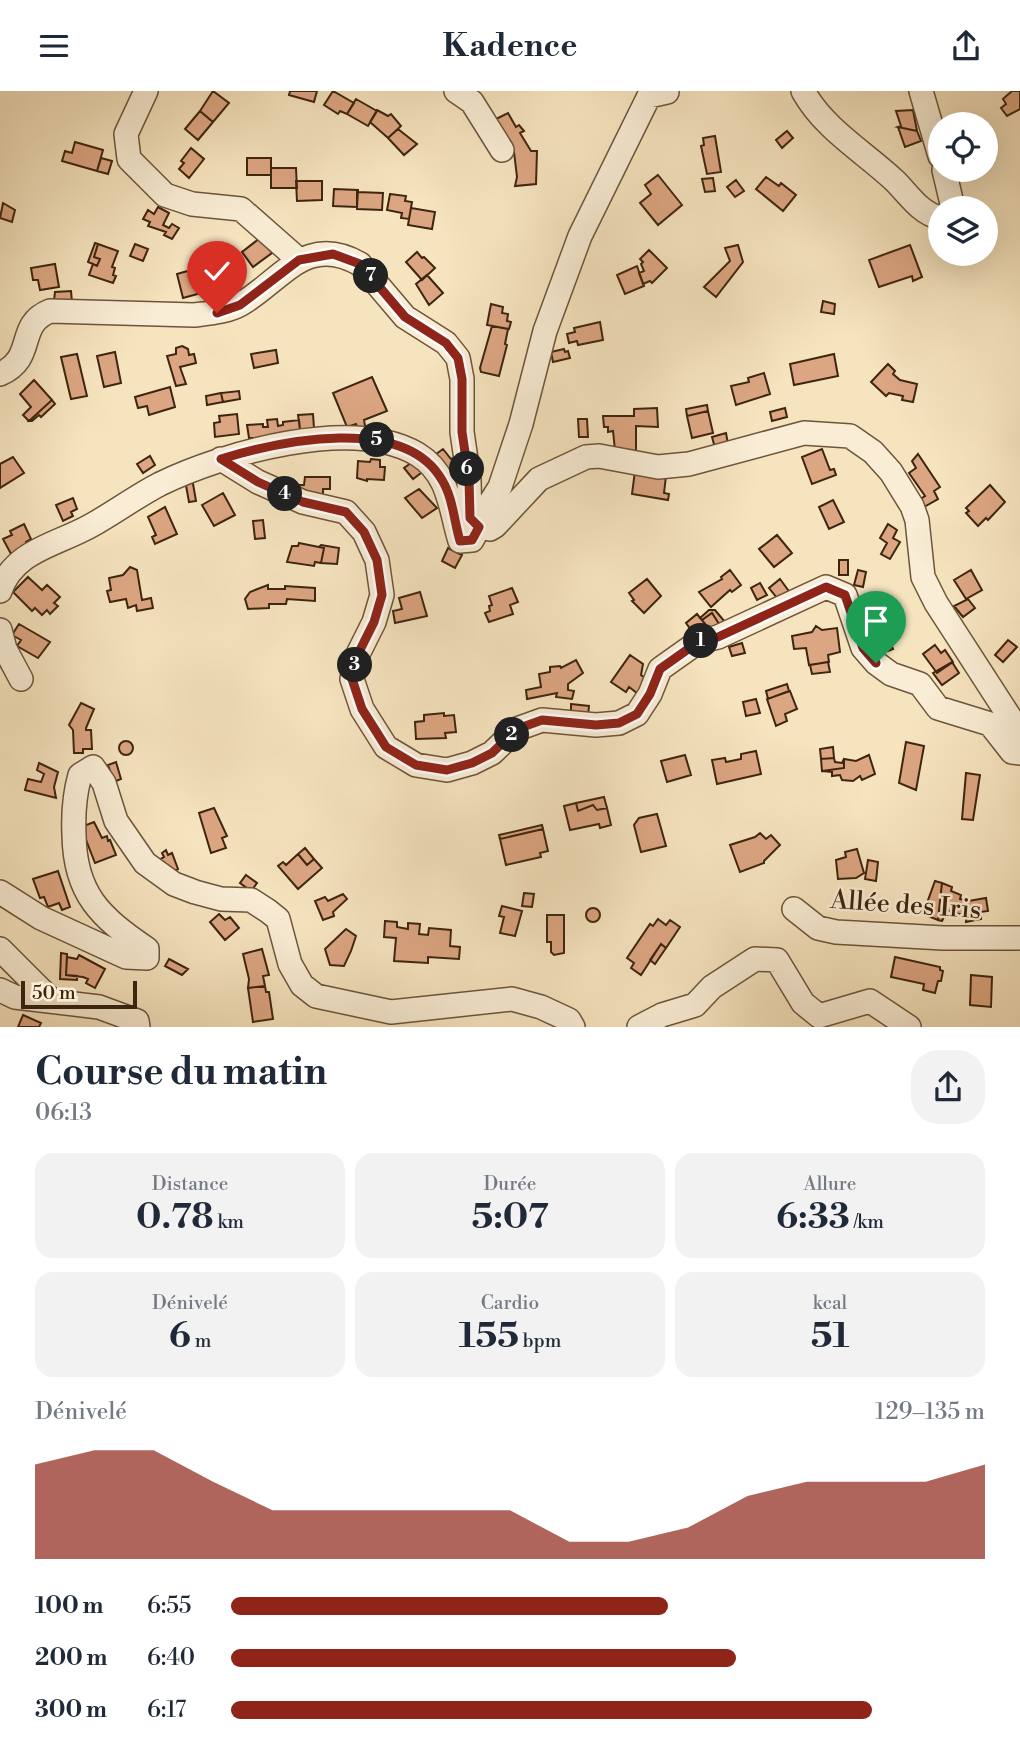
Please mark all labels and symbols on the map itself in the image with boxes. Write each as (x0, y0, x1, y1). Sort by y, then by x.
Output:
pin (187, 241, 247, 313)
pin: 7 (354, 259, 388, 293)
pin: 5 (360, 423, 394, 457)
pin: 6 (449, 451, 484, 487)
pin: 4 (268, 477, 302, 511)
pin (846, 591, 906, 663)
pin: 1 (684, 623, 718, 659)
pin: 3 (338, 647, 372, 683)
pin: 2 (494, 717, 530, 753)
street label: Allée des Iris (828, 884, 982, 926)
scale bar (21, 977, 136, 1009)

